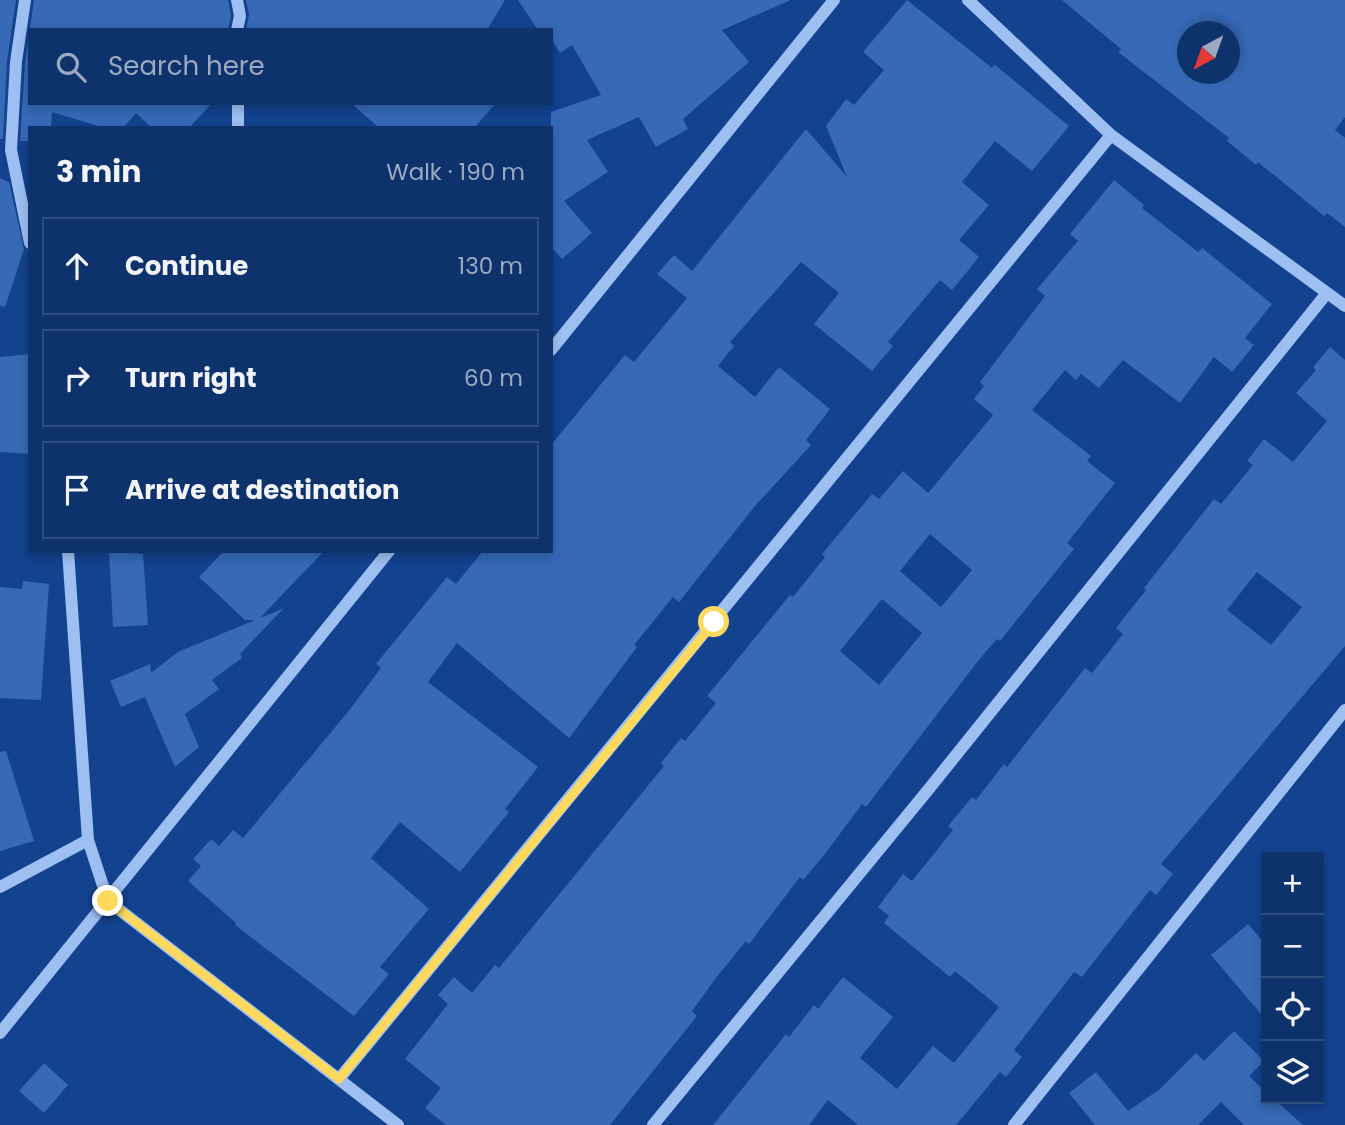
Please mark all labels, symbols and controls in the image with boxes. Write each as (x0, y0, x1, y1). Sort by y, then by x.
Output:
north arrow (1177, 21, 1240, 84)
search box (28, 28, 553, 105)
icon: search (52, 48, 90, 86)
text: Search here (108, 48, 265, 84)
text: 3 min (56, 150, 141, 193)
text: Walk · 190 m (386, 156, 525, 188)
icon: ahead (58, 247, 96, 285)
text: Continue (125, 248, 248, 284)
text: 130 m (458, 250, 523, 282)
icon: right (58, 359, 96, 397)
text: Turn right (125, 360, 257, 396)
text: 60 m (464, 362, 523, 394)
icon: arrive (58, 471, 96, 509)
text: Arrive at destination (125, 472, 400, 508)
route start (698, 606, 729, 637)
map controls (1261, 852, 1324, 1104)
button: + (1261, 852, 1324, 915)
route end (92, 885, 123, 916)
button: − (1261, 915, 1324, 978)
button: locate (1261, 978, 1324, 1041)
button: layers (1261, 1041, 1324, 1104)

